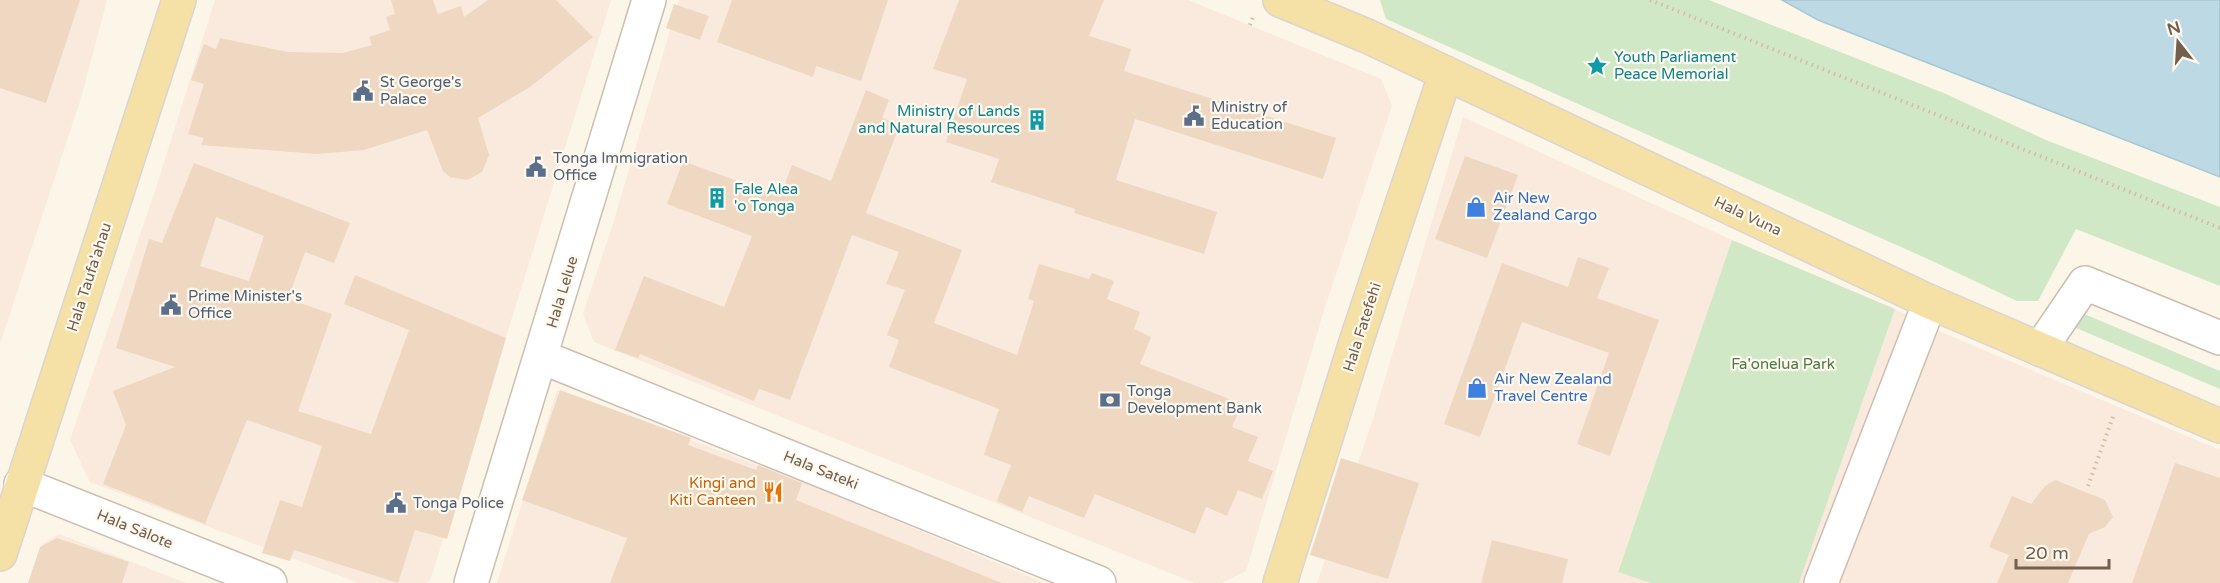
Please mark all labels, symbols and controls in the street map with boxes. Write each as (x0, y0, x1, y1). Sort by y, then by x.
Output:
north arrow (2148, 12, 2208, 72)
text: N (2165, 17, 2183, 40)
place label: Youth Parliament Peace Memorial (1614, 48, 1736, 83)
place icon: Youth Parliament Peace Memorial (1585, 54, 1609, 78)
place label: St George's Palace (380, 73, 462, 108)
public building icon: St George's Palace (351, 79, 375, 103)
place label: Ministry of Education (1211, 98, 1288, 133)
place label: Ministry of Lands and Natural Resources (858, 102, 1020, 137)
public building icon: Ministry of Education (1182, 104, 1206, 128)
building icon: Ministry of Lands and Natural Resources (1025, 108, 1049, 132)
place label: Tonga Immigration Office (553, 149, 688, 184)
public building icon: Tonga Immigration Office (524, 155, 548, 179)
place label: Fale Alea 'o Tonga (734, 180, 798, 215)
building icon: Fale Alea 'o Tonga (705, 186, 729, 210)
place label: Air New Zealand Cargo (1493, 189, 1597, 224)
street label: Hala Vuna (1711, 193, 1785, 239)
shop icon: Air New Zealand Cargo (1464, 195, 1488, 219)
street label: Hala Taufa'ahau (63, 220, 115, 334)
street label: Hala Lelue (543, 254, 581, 330)
street label: Hala Fatefehi (1339, 280, 1385, 374)
place label: Prime Minister's Office (188, 287, 302, 322)
public building icon: Prime Minister's Office (159, 293, 183, 317)
park label: Fa'onelua Park (1731, 355, 1835, 373)
place label: Air New Zealand Travel Centre (1494, 370, 1612, 405)
shop icon: Air New Zealand Travel Centre (1465, 376, 1489, 400)
place label: Tonga Development Bank (1127, 382, 1262, 417)
bank icon: Tonga Development Bank (1098, 388, 1122, 412)
street label: Hala Sateki (781, 447, 861, 493)
place label: Kingi and Kiti Canteen (669, 474, 756, 509)
restaurant icon: Kingi and Kiti Canteen (761, 480, 785, 504)
public building icon: Tonga Police (384, 491, 408, 515)
place label: Tonga Police (413, 494, 504, 512)
street label: Hala Sālote (94, 506, 176, 552)
scale bar (2016, 532, 2109, 570)
text: 20 m (2025, 542, 2069, 564)

